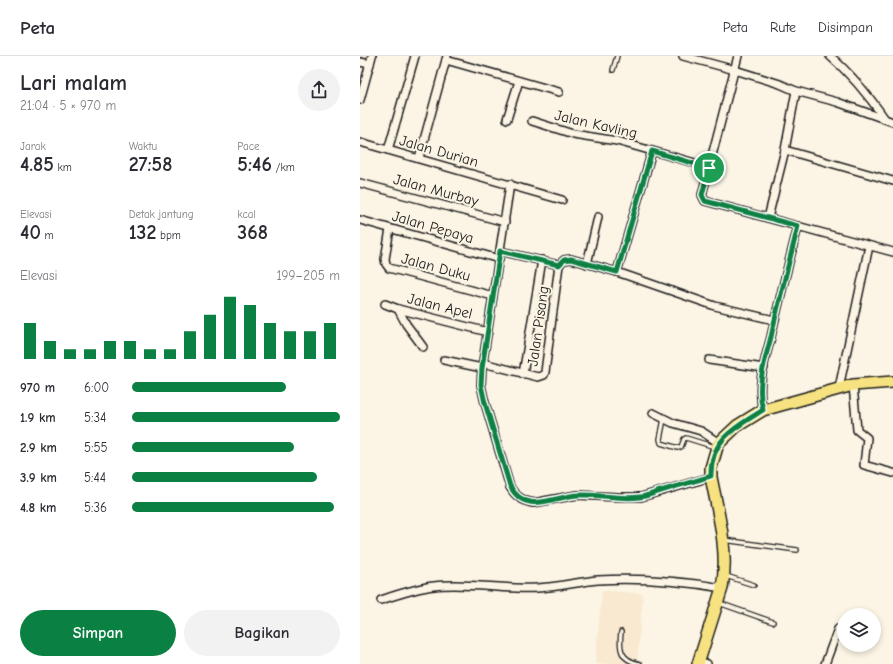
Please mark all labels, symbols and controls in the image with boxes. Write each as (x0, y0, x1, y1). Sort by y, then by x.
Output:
text: Peta (20, 17, 55, 39)
text: Peta (723, 19, 748, 36)
text: Rute (770, 19, 796, 36)
text: Disimpan (818, 19, 873, 36)
button: share (298, 69, 340, 111)
text: Lari malam (20, 70, 127, 96)
text: 21:04 · 5 × 970 m (20, 98, 116, 113)
street label: Jalan Kavling (553, 106, 639, 142)
street label: Jalan Durian (397, 131, 481, 171)
text: Jarak (20, 140, 46, 153)
text: Waktu (129, 140, 157, 153)
text: Pace (237, 140, 260, 153)
pin (692, 151, 726, 185)
text: 4.85 (20, 153, 54, 176)
text: 27:58 (129, 153, 172, 176)
text: 5:46 (237, 153, 272, 176)
icon: arrive (698, 157, 720, 179)
text: km (54, 161, 72, 174)
text: /km (272, 161, 295, 174)
street label: Jalan Murbay (391, 170, 481, 210)
street label: Jalan Pepaya (390, 207, 476, 247)
text: Elevasi (20, 208, 52, 221)
text: Detak jantung (129, 208, 194, 221)
text: kcal (237, 208, 256, 221)
text: 40 (20, 221, 41, 244)
text: 132 (129, 221, 156, 244)
text: 368 (237, 221, 268, 244)
text: m (41, 229, 54, 242)
text: bpm (156, 229, 181, 242)
street label: Jalan Duku (399, 249, 473, 285)
text: Elevasi (20, 268, 57, 283)
text: 199–205 m (276, 268, 340, 283)
street label: Jalan Pisang (523, 285, 553, 367)
street label: Jalan Apel (406, 289, 474, 323)
text: 970 m (20, 380, 55, 395)
text: 6:00 (84, 380, 109, 395)
text: 1.9 km (20, 410, 56, 425)
text: 5:34 (84, 410, 106, 425)
text: 2.9 km (20, 440, 57, 455)
text: 5:55 (84, 440, 108, 455)
text: 3.9 km (20, 470, 57, 485)
text: 5:44 (84, 470, 106, 485)
text: 4.8 km (20, 500, 56, 515)
text: 5:36 (84, 500, 107, 515)
map controls (837, 608, 881, 652)
button: layers (837, 608, 881, 652)
button: Simpan (20, 610, 176, 656)
button: Bagikan (184, 610, 340, 656)

